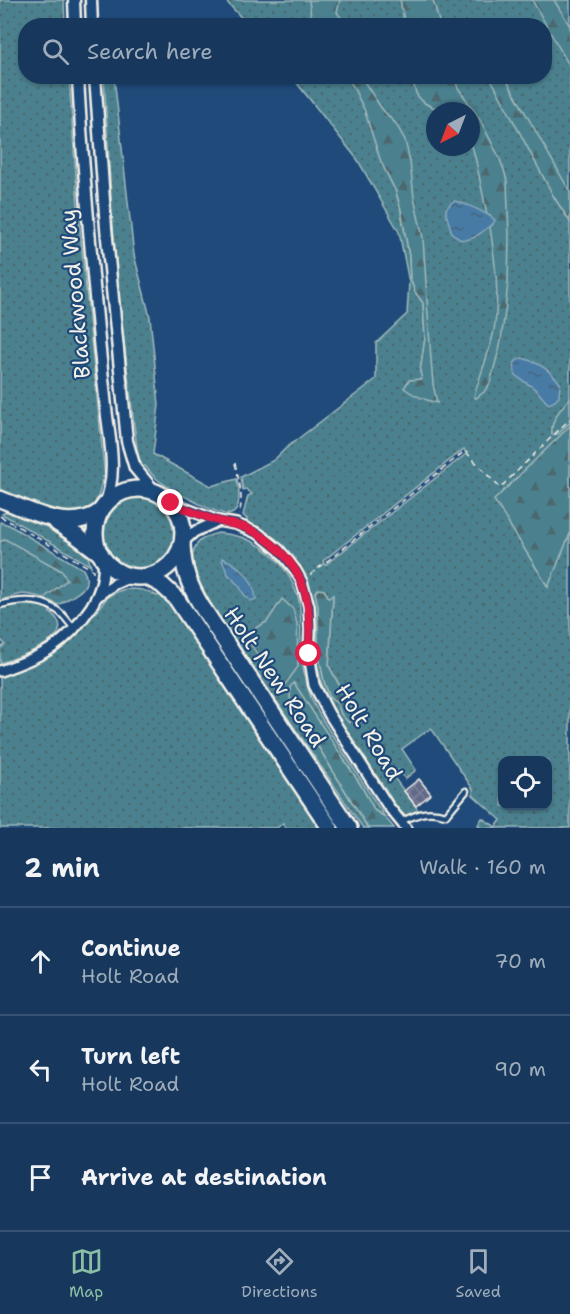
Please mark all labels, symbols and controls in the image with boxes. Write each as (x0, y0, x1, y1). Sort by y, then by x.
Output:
search box (18, 18, 552, 84)
icon: search (39, 35, 72, 68)
text: Search here (87, 37, 213, 66)
north arrow (426, 102, 480, 156)
street label: Blackwood Way (53, 208, 97, 380)
route end (157, 489, 183, 515)
street label: Holt New Road (217, 601, 333, 753)
route start (295, 640, 321, 666)
street label: Holt Road (329, 678, 409, 786)
map controls (498, 756, 552, 810)
button: locate (498, 756, 552, 810)
text: 2 min (24, 850, 100, 885)
text: Walk · 160 m (419, 854, 546, 880)
text: Continue (81, 934, 181, 963)
icon: ahead (24, 945, 57, 978)
text: 70 m (494, 948, 546, 974)
text: Holt Road (81, 963, 179, 989)
text: Turn left (81, 1042, 180, 1071)
icon: left (24, 1053, 57, 1086)
text: 90 m (494, 1056, 546, 1082)
text: Holt Road (81, 1071, 179, 1097)
icon: arrive (24, 1161, 57, 1194)
text: Arrive at destination (81, 1163, 327, 1192)
tab: Map (69, 1245, 103, 1302)
tab: Directions (241, 1245, 318, 1302)
tab: Saved (456, 1245, 501, 1302)

